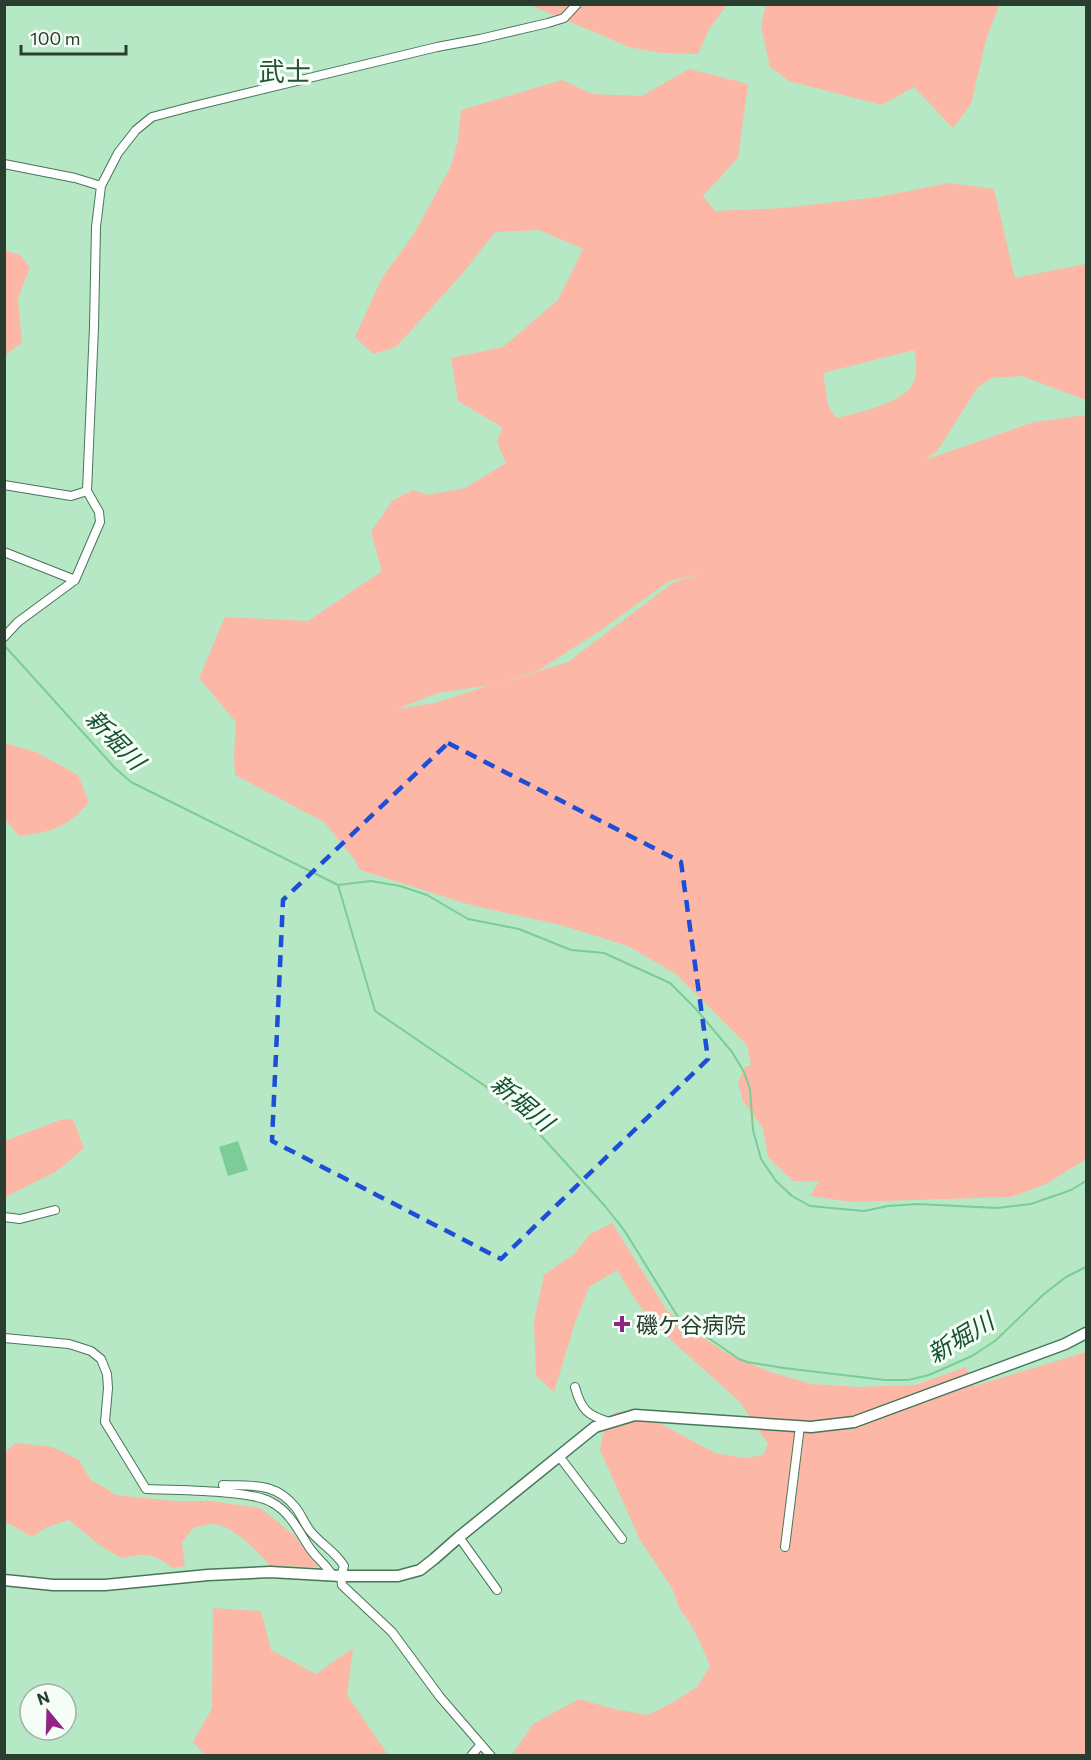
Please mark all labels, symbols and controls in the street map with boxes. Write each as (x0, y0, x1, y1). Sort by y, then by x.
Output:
scale bar (21, 18, 126, 56)
text: 100 m (30, 27, 80, 49)
district label: 武士 (259, 55, 311, 86)
water label: 新堀川 (81, 703, 154, 777)
water label: 新堀川 (486, 1068, 562, 1138)
water label: 新堀川 (922, 1304, 1001, 1368)
place label: 磯ケ谷病院 (636, 1311, 746, 1338)
marker: 磯ケ谷病院 (613, 1315, 631, 1333)
north arrow (18, 1682, 78, 1742)
text: N (34, 1686, 52, 1708)

